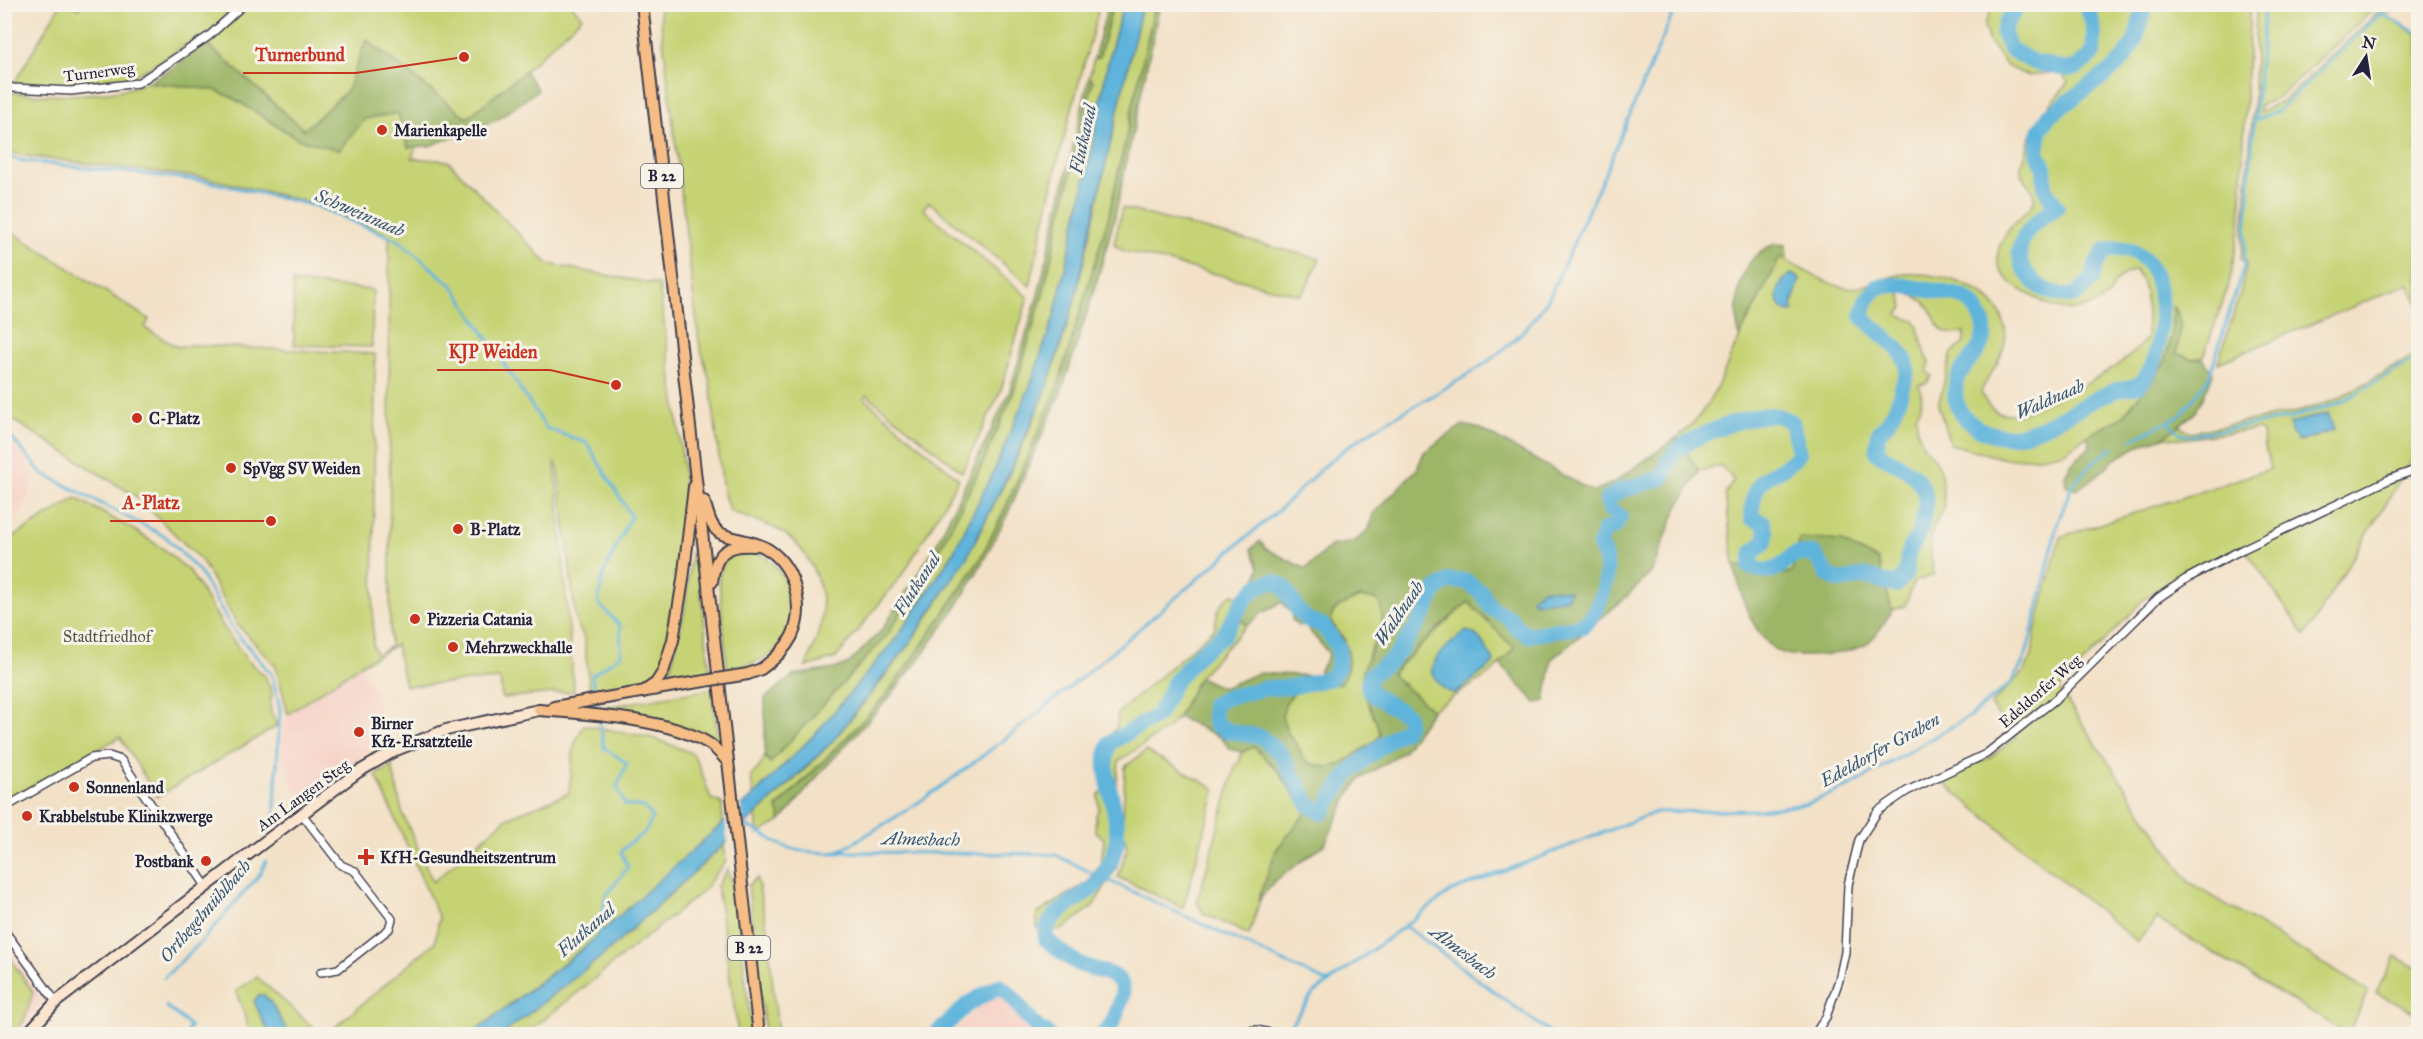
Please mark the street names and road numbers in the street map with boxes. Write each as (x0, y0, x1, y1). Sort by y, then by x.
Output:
street label: Turnerweg (63, 58, 136, 87)
road number: B 22 (641, 164, 683, 188)
street label: Edeldorfer Weg (1995, 650, 2086, 733)
street label: Am Langen Steg (252, 755, 354, 836)
road number: B 22 (728, 936, 770, 960)

